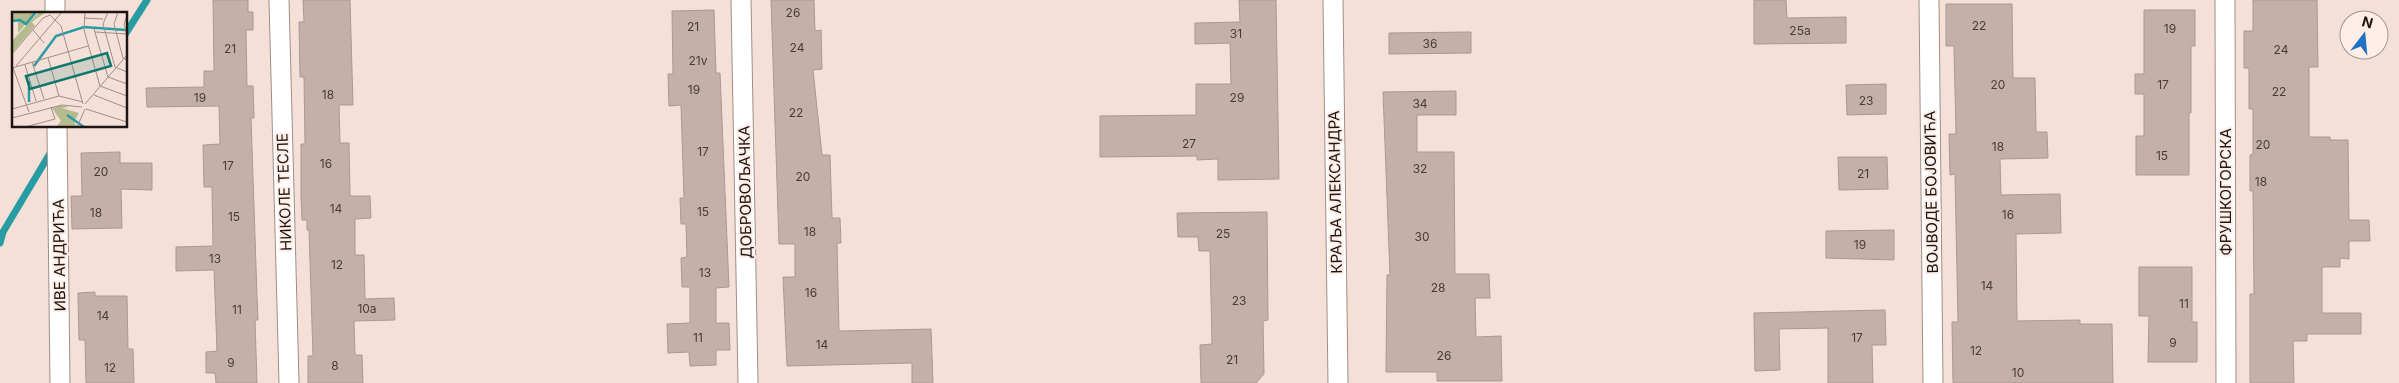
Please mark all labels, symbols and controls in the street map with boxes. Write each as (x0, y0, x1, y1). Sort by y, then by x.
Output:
house number: 26 (786, 5, 800, 20)
north arrow (2339, 10, 2389, 60)
inset map (12, 12, 128, 128)
text: N (2360, 12, 2375, 32)
house number: 22 (1972, 18, 1986, 33)
house number: 21 (687, 19, 699, 34)
house number: 19 (2164, 21, 2176, 36)
house number: 25a (1789, 23, 1811, 38)
house number: 31 (1230, 26, 1242, 41)
house number: 36 (1423, 36, 1437, 51)
house number: 24 (790, 40, 805, 55)
house number: 21 (224, 41, 236, 56)
house number: 24 (2274, 42, 2289, 57)
house number: 21v (688, 53, 708, 68)
house number: 20 (1991, 77, 2005, 92)
house number: 17 (2157, 77, 2169, 92)
house number: 19 (688, 82, 700, 97)
house number: 22 (2272, 84, 2286, 99)
house number: 18 (322, 87, 334, 102)
house number: 19 (194, 90, 206, 105)
house number: 29 (1230, 90, 1244, 105)
house number: 23 (1859, 93, 1873, 108)
house number: 34 (1412, 96, 1428, 111)
house number: 22 (789, 105, 803, 120)
street label: КРАЉА АЛЕКСАНДРА (1324, 110, 1346, 274)
street label: ВОЈВОДЕ БОЈОВИЋА (1920, 111, 1942, 273)
street label: ДОБРОВОЉАЧКА (734, 125, 756, 259)
street label: ФРУШКОГОРСКА (2216, 128, 2235, 256)
street label: НИКОЛЕ ТЕСЛЕ (272, 133, 296, 251)
house number: 27 (1182, 136, 1196, 151)
house number: 20 (2256, 137, 2270, 152)
house number: 18 (1992, 139, 2004, 154)
house number: 17 (697, 144, 709, 159)
house number: 15 (2156, 148, 2168, 163)
house number: 16 (320, 156, 332, 171)
house number: 17 (222, 158, 234, 173)
house number: 32 (1413, 161, 1427, 176)
house number: 20 (94, 164, 108, 179)
house number: 21 (1857, 166, 1869, 181)
house number: 20 (796, 169, 810, 184)
house number: 18 (2255, 174, 2267, 189)
street label: ИВЕ АНДРИЋА (49, 199, 69, 311)
house number: 14 (330, 201, 343, 216)
house number: 15 (697, 204, 709, 219)
house number: 18 (90, 205, 102, 220)
house number: 16 (2002, 207, 2014, 222)
house number: 15 (228, 209, 240, 224)
house number: 18 (804, 224, 816, 239)
house number: 25 (1216, 226, 1230, 241)
house number: 30 (1415, 229, 1429, 244)
house number: 19 (1854, 237, 1866, 252)
house number: 13 (209, 251, 221, 266)
house number: 12 (331, 257, 343, 272)
house number: 13 (699, 265, 711, 280)
house number: 14 (1981, 278, 1994, 293)
house number: 28 (1431, 280, 1445, 295)
house number: 16 (805, 285, 817, 300)
house number: 23 (1232, 293, 1246, 308)
house number: 11 (2179, 296, 2189, 311)
house number: 10a (357, 301, 377, 316)
house number: 11 (232, 302, 242, 317)
house number: 14 (97, 308, 110, 323)
house number: 11 (693, 330, 703, 345)
house number: 17 (1851, 330, 1863, 345)
house number: 9 (2169, 335, 2177, 350)
house number: 14 (816, 337, 829, 352)
house number: 12 (1970, 343, 1982, 358)
house number: 26 (1437, 348, 1451, 363)
house number: 21 (1226, 352, 1238, 367)
house number: 9 (227, 355, 235, 370)
house number: 8 (331, 358, 339, 373)
house number: 12 (104, 360, 116, 375)
house number: 10 (2012, 365, 2024, 380)

